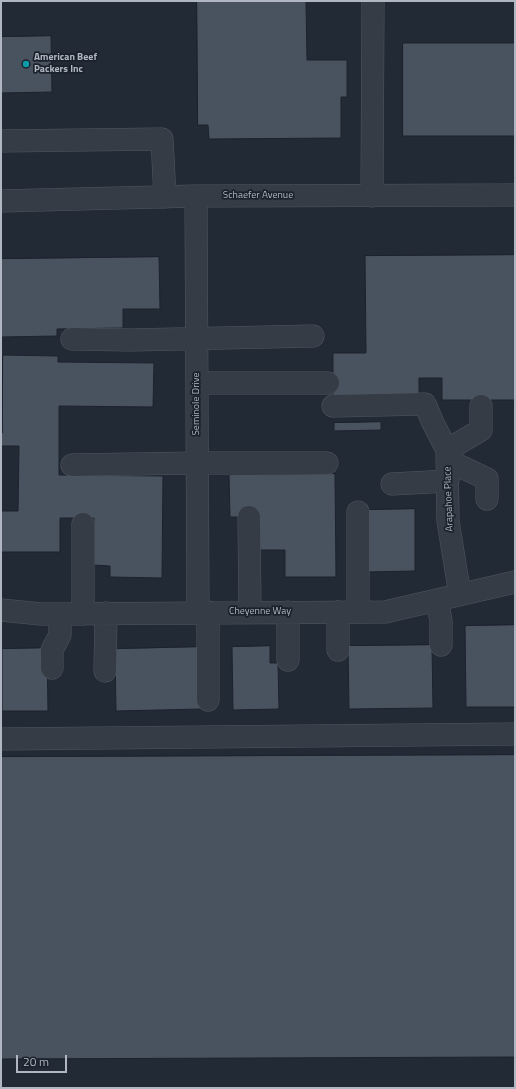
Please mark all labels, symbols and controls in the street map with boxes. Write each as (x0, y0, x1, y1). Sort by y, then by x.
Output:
place label: American Beef Packers Inc (34, 52, 97, 76)
marker: American Beef Packers Inc (21, 59, 31, 69)
street label: Schaefer Avenue (223, 190, 293, 202)
street label: Seminole Drive (191, 372, 203, 436)
street label: Arapahoe Place (442, 466, 456, 532)
street label: Cheyenne Way (229, 606, 291, 618)
scale bar (18, 1047, 69, 1073)
text: 20 m (23, 1052, 49, 1071)

